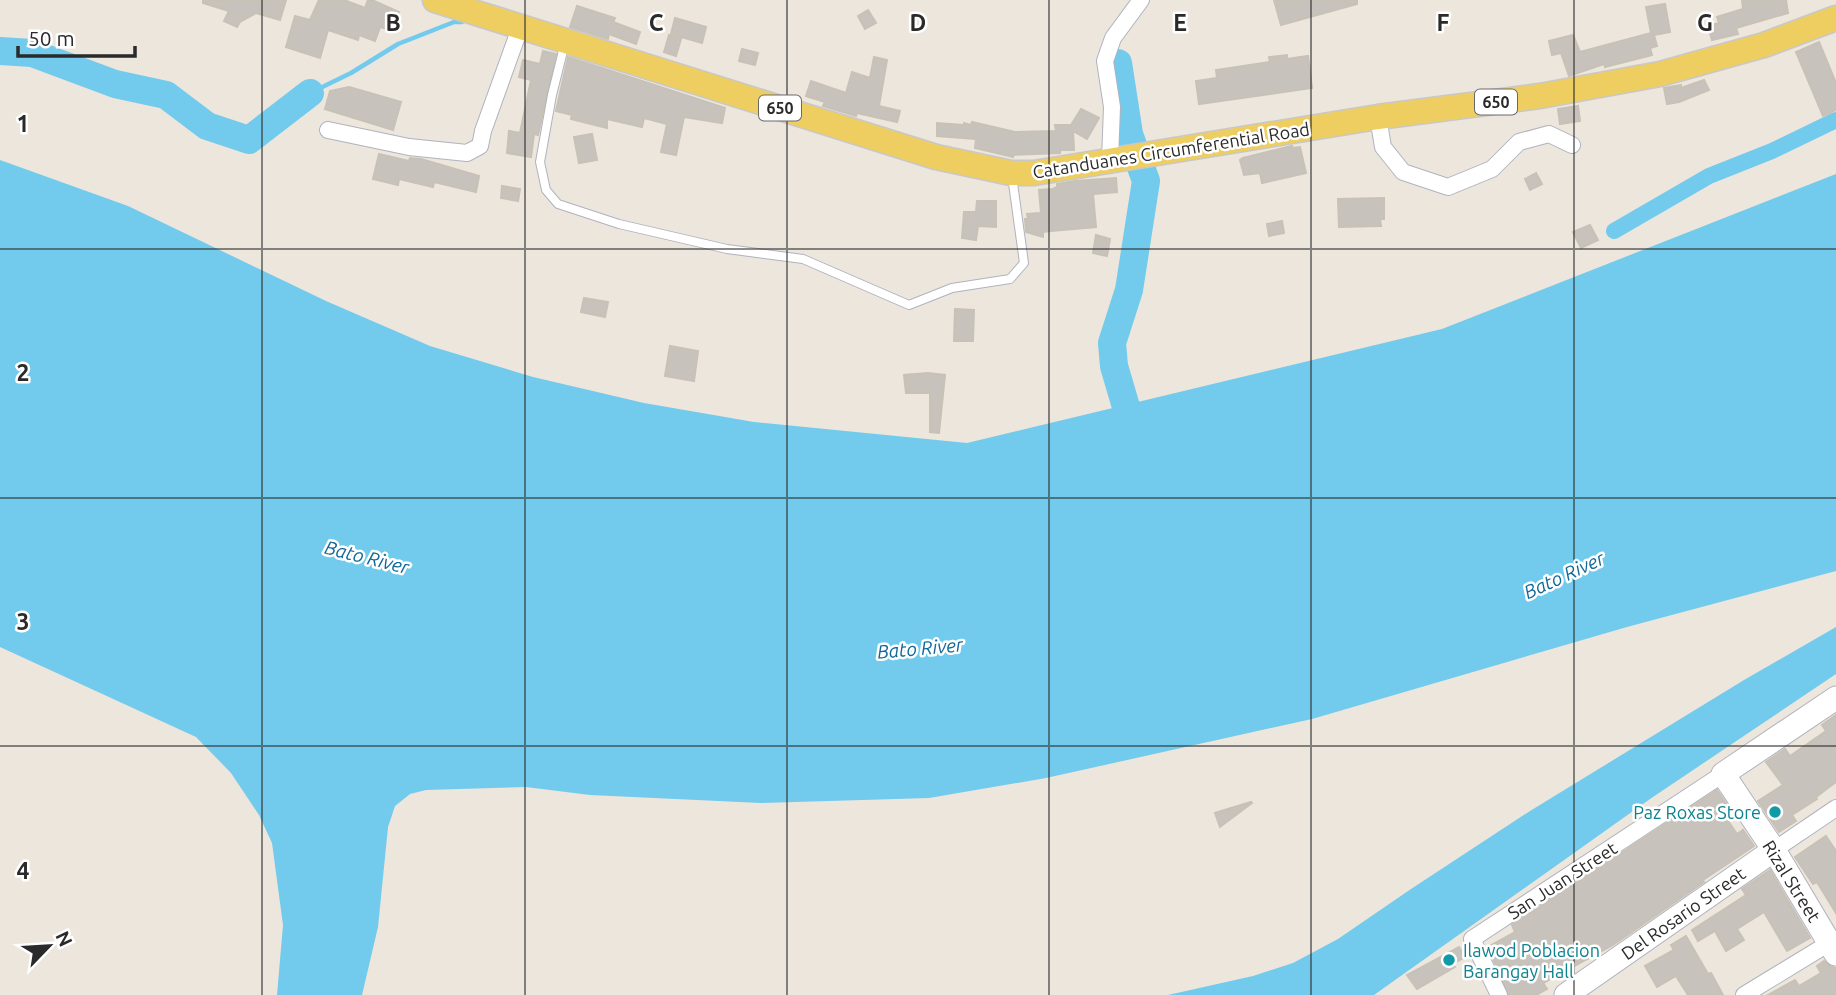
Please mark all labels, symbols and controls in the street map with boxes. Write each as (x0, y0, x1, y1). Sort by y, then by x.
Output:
text: B (385, 10, 401, 35)
text: C (649, 10, 664, 35)
text: D (910, 10, 926, 35)
text: E (1173, 10, 1187, 35)
text: F (1437, 10, 1450, 35)
text: G (1697, 10, 1713, 35)
scale bar (18, 14, 135, 58)
text: 50 m (28, 26, 75, 50)
road number: 650 (1475, 90, 1517, 114)
road number: 650 (759, 96, 801, 120)
text: 1 (17, 111, 29, 136)
street label: Catanduanes Circumferential Road (1031, 118, 1311, 182)
text: 2 (17, 360, 29, 385)
water label: Bato River (322, 536, 412, 578)
water label: Bato River (1520, 546, 1608, 603)
text: 3 (17, 609, 29, 634)
water label: Bato River (876, 633, 965, 663)
place label: Paz Roxas Store (1633, 802, 1761, 822)
marker: Paz Roxas Store (1767, 804, 1783, 820)
street label: San Juan Street (1504, 837, 1620, 923)
street label: Rizal Street (1759, 837, 1825, 925)
text: 4 (17, 858, 30, 883)
street label: Del Rosario Street (1617, 863, 1749, 963)
north arrow (14, 911, 84, 981)
text: N (51, 928, 77, 950)
place label: Ilawod Poblacion Barangay Hall (1463, 940, 1600, 981)
marker: Ilawod Poblacion Barangay Hall (1441, 952, 1457, 968)

